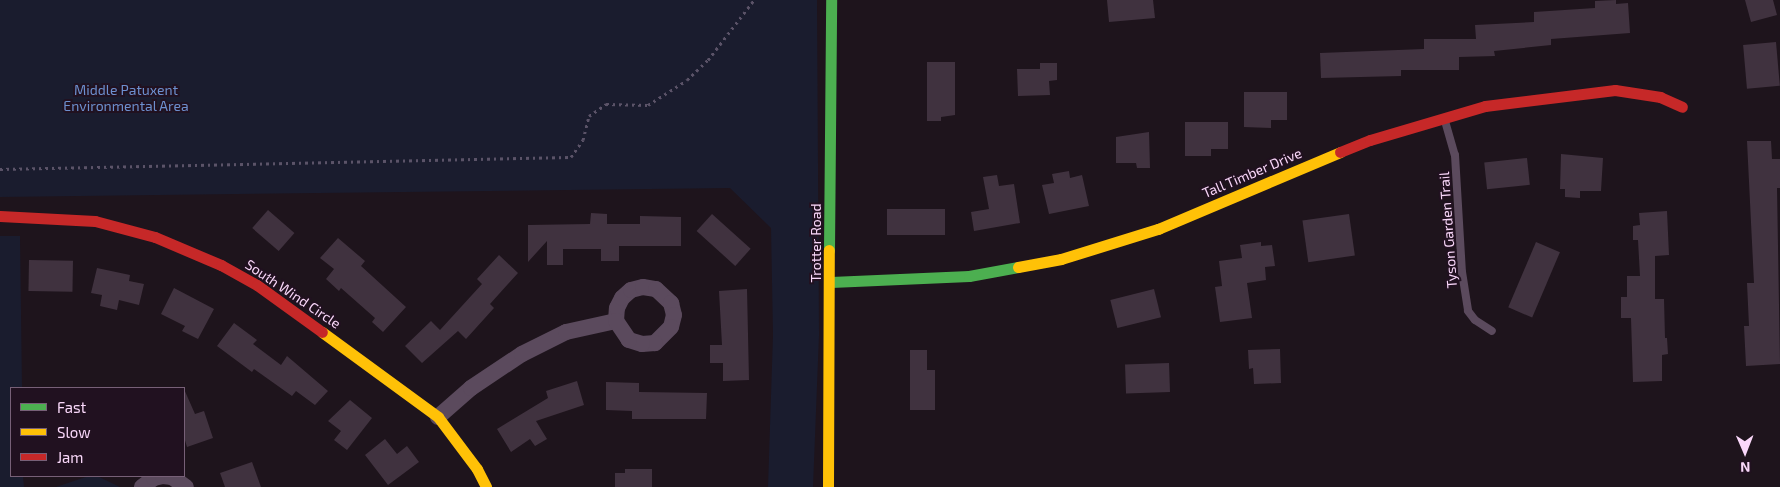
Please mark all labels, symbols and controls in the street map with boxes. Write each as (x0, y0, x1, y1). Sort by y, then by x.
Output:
park label: Middle Patuxent Environmental Area (63, 82, 189, 114)
street label: Tall Timber Drive (1199, 144, 1305, 202)
street label: Tyson Garden Trail (1436, 171, 1460, 289)
street label: Trotter Road (808, 203, 824, 283)
street label: South Wind Circle (242, 256, 344, 332)
legend (10, 387, 185, 477)
text: Fast (57, 398, 86, 416)
text: Slow (57, 423, 91, 441)
north arrow (1720, 427, 1770, 477)
text: Jam (57, 448, 83, 466)
text: N (1740, 459, 1750, 476)

